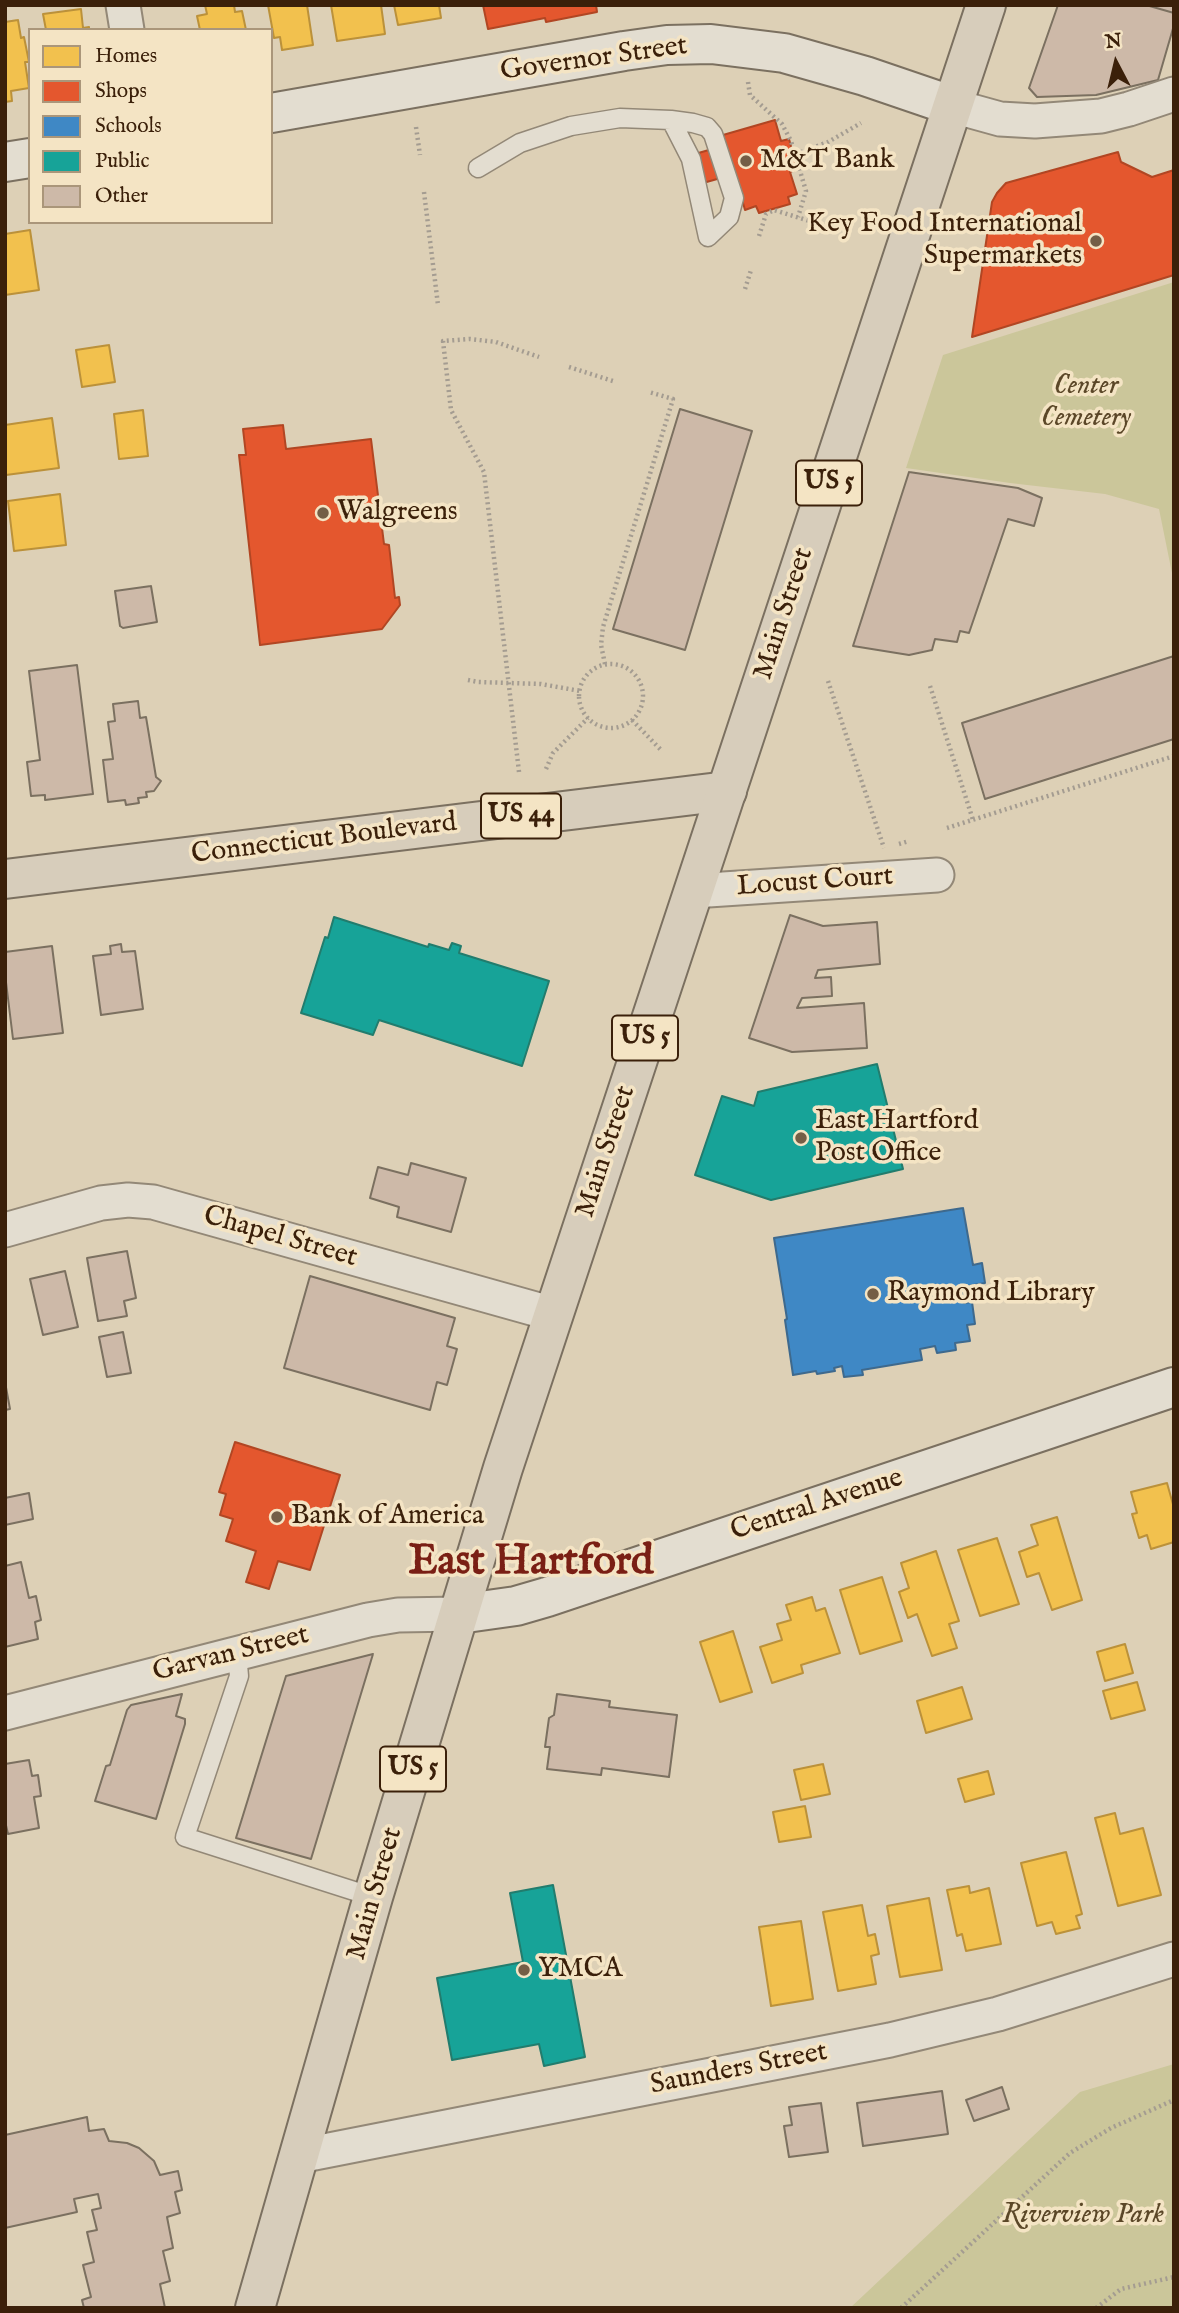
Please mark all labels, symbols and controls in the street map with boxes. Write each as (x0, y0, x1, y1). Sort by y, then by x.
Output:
legend (28, 28, 273, 224)
north arrow (1081, 28, 1151, 98)
text: N (1104, 29, 1123, 55)
street label: Governor Street (498, 30, 690, 90)
text: Homes (95, 43, 157, 70)
text: Shops (95, 78, 147, 105)
text: Schools (95, 113, 162, 140)
place label: M&T Bank (760, 144, 894, 178)
text: Public (95, 148, 149, 175)
marker: M&T Bank (738, 153, 754, 169)
text: Other (95, 183, 148, 210)
place label: Key Food International Supermarkets (807, 208, 1082, 274)
marker: Key Food International Supermarkets (1088, 233, 1104, 249)
park label: Center Cemetery (1041, 370, 1131, 436)
road number: US 5 (796, 461, 862, 505)
place label: Walgreens (337, 496, 458, 530)
marker: Walgreens (315, 505, 331, 521)
street label: Main Street (748, 544, 822, 684)
road number: US 44 (481, 794, 561, 838)
street label: Connecticut Boulevard (189, 807, 459, 873)
street label: Locust Court (736, 861, 894, 905)
road number: US 5 (612, 1015, 678, 1060)
street label: Main Street (570, 1082, 644, 1222)
place label: East Hartford Post Office (815, 1105, 978, 1171)
marker: East Hartford Post Office (793, 1130, 809, 1146)
street label: Chapel Street (199, 1200, 361, 1276)
place label: Raymond Library (887, 1277, 1095, 1311)
marker: Raymond Library (865, 1286, 881, 1302)
street label: Central Avenue (727, 1462, 907, 1550)
place label: Bank of America (291, 1500, 484, 1534)
marker: Bank of America (269, 1509, 285, 1525)
district label: East Hartford (409, 1539, 653, 1589)
street label: Garvan Street (149, 1619, 313, 1691)
road number: US 5 (380, 1746, 446, 1792)
street label: Main Street (341, 1824, 411, 1964)
place label: YMCA (538, 1953, 622, 1987)
marker: YMCA (516, 1962, 532, 1978)
street label: Saunders Street (648, 2036, 830, 2104)
park label: Riverview Park (1002, 2199, 1164, 2233)

